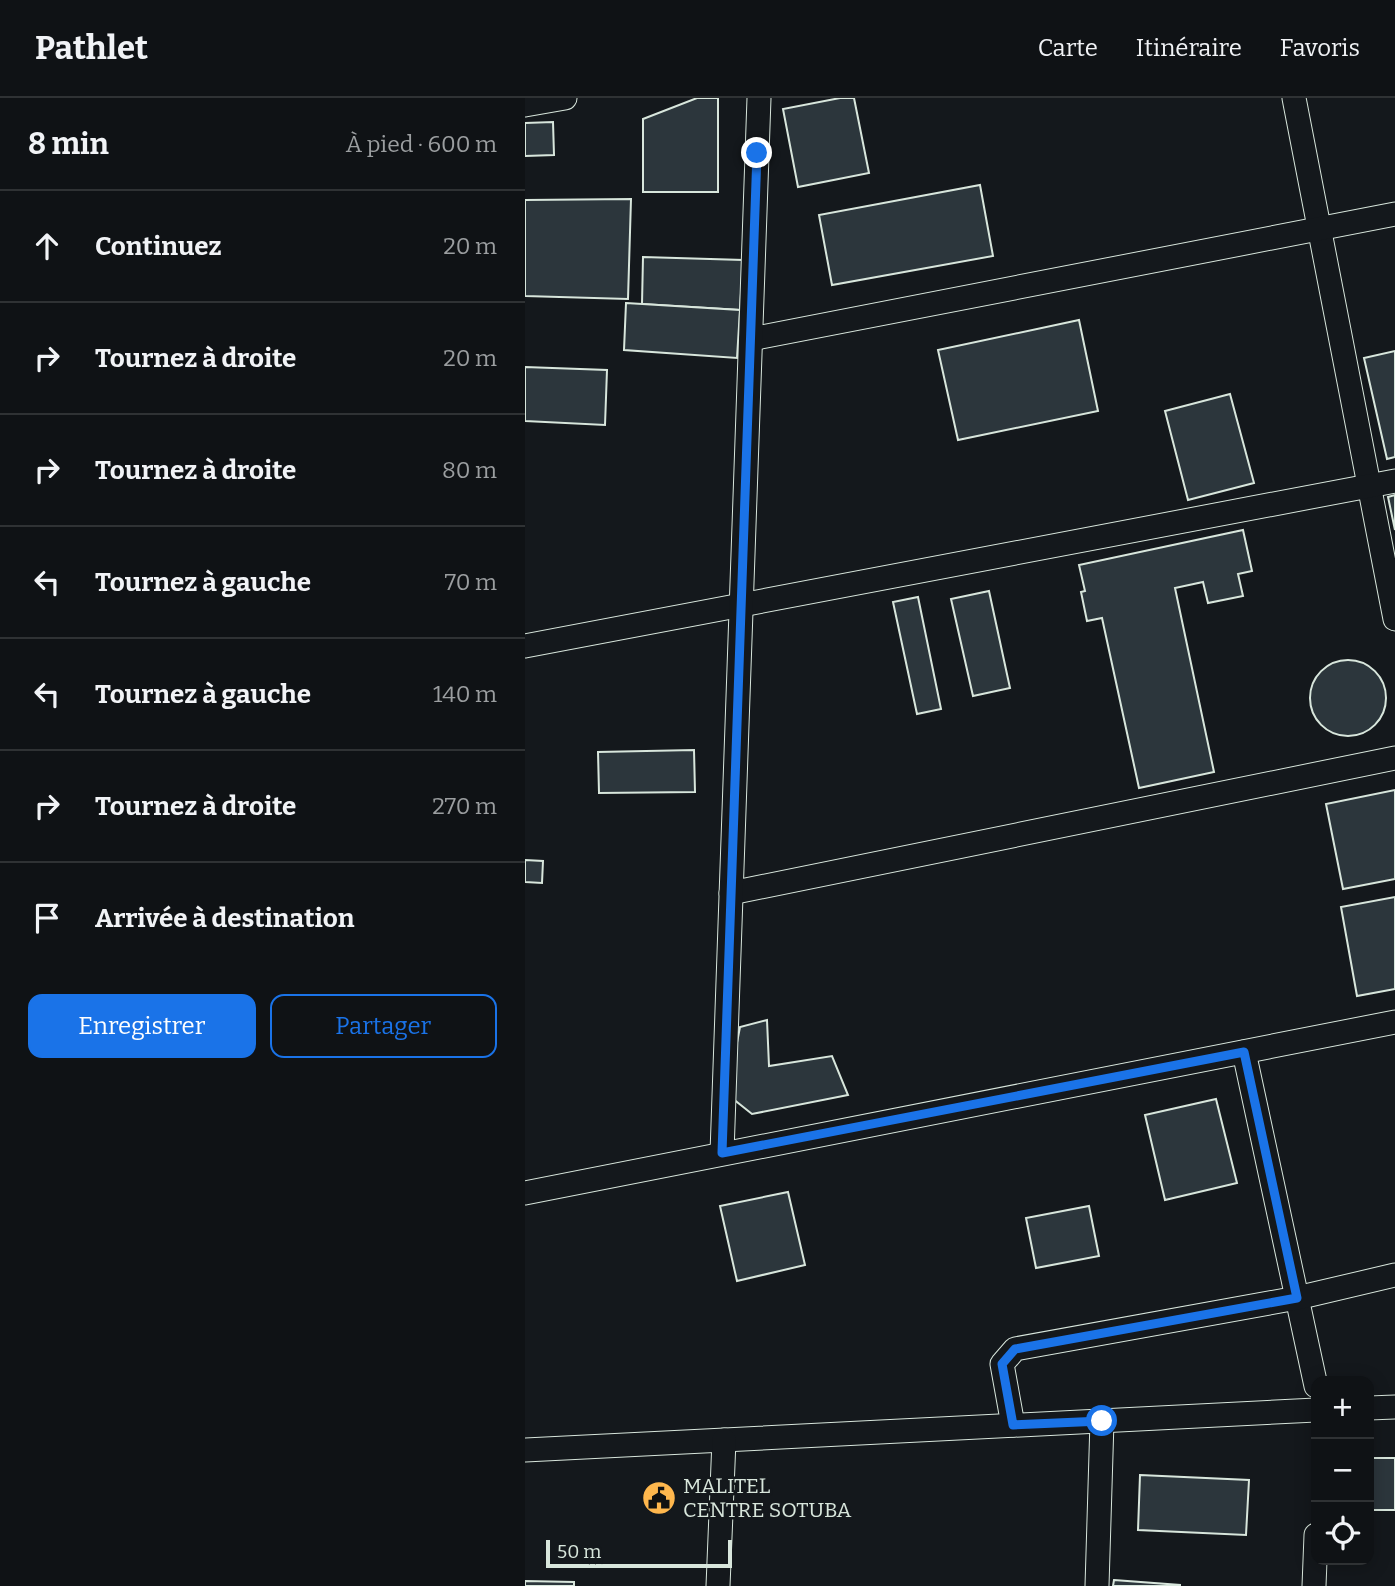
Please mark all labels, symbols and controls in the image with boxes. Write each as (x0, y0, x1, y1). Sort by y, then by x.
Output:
text: Pathlet (35, 28, 148, 68)
text: Carte (1038, 34, 1098, 62)
text: Itinéraire (1136, 34, 1242, 62)
text: Favoris (1280, 34, 1360, 62)
text: 8 min (28, 126, 109, 162)
text: À pied · 600 m (346, 130, 497, 158)
route end (741, 137, 772, 168)
icon: ahead (28, 227, 66, 265)
text: Continuez (95, 231, 222, 262)
text: 20 m (443, 232, 497, 260)
icon: right (28, 339, 66, 377)
text: Tournez à droite (95, 343, 296, 374)
text: 20 m (443, 344, 497, 372)
icon: right (28, 451, 66, 489)
text: Tournez à droite (95, 455, 296, 486)
text: 80 m (442, 456, 497, 484)
icon: left (28, 563, 66, 601)
text: Tournez à gauche (95, 567, 311, 598)
text: 70 m (445, 568, 497, 596)
icon: left (28, 675, 66, 713)
text: Tournez à gauche (95, 679, 311, 710)
text: 140 m (433, 680, 497, 708)
icon: right (28, 787, 66, 825)
text: Tournez à droite (95, 791, 296, 822)
text: 270 m (432, 792, 497, 820)
icon: arrive (28, 899, 66, 937)
text: Arrivée à destination (95, 903, 354, 934)
button: Enregistrer (28, 994, 256, 1058)
button: Partager (270, 994, 497, 1058)
map controls (1311, 1376, 1374, 1565)
button: + (1311, 1376, 1374, 1439)
route start (1086, 1405, 1117, 1436)
button: − (1311, 1439, 1374, 1502)
place label: MALITEL CENTRE SOTUBA (683, 1473, 852, 1523)
public building icon: MALITEL CENTRE SOTUBA (640, 1479, 678, 1517)
button: locate (1311, 1502, 1374, 1565)
scale bar (546, 1537, 731, 1569)
text: 50 m (557, 1540, 601, 1563)

